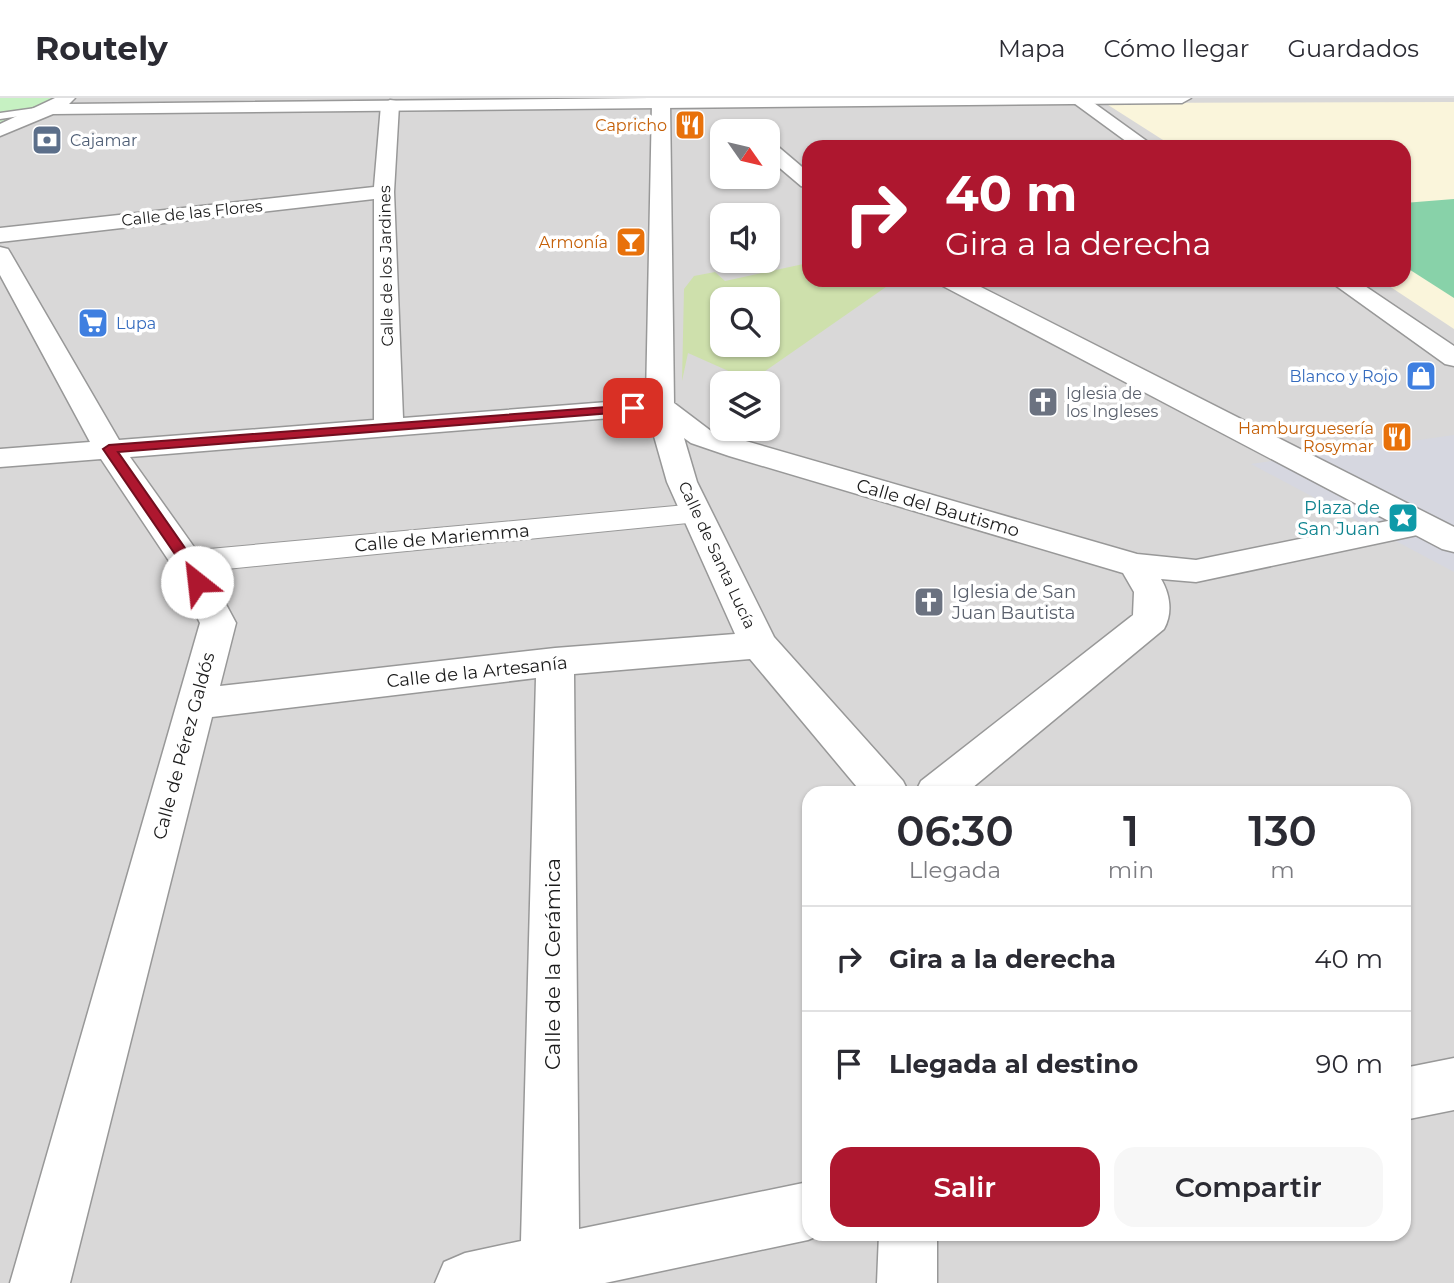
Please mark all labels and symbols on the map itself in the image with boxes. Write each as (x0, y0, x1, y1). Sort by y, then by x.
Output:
restaurant icon: Capricho (673, 108, 707, 142)
place label: Capricho (595, 116, 667, 135)
north arrow (710, 119, 780, 189)
bank icon: Cajamar (30, 123, 64, 157)
place label: Cajamar (70, 131, 137, 150)
street label: Calle de los Jardines (375, 185, 397, 347)
street label: Calle de las Flores (121, 196, 264, 230)
bar icon: Armonía (614, 225, 648, 259)
place label: Armonía (539, 233, 608, 252)
supermarket icon: Lupa (76, 306, 110, 340)
place label: Lupa (116, 314, 156, 333)
shop icon: Blanco y Rojo (1404, 359, 1438, 393)
place label: Blanco y Rojo (1289, 367, 1398, 386)
pin (603, 378, 663, 438)
place label: Iglesia de los Ingleses (1066, 384, 1158, 421)
church icon: Iglesia de los Ingleses (1026, 385, 1060, 419)
place label: Hamburguesería Rosymar (1238, 419, 1374, 456)
restaurant icon: Hamburguesería Rosymar (1380, 420, 1414, 454)
street label: Calle del Bautismo (854, 474, 1022, 542)
street label: Calle de Santa Lucía (674, 478, 760, 632)
place label: Plaza de San Juan (1298, 497, 1380, 540)
place icon: Plaza de San Juan (1386, 501, 1420, 535)
street label: Calle de Mariemma (354, 519, 530, 557)
position arrow (160, 545, 234, 619)
place label: Iglesia de San Juan Bautista (951, 581, 1076, 624)
church icon: Iglesia de San Juan Bautista (912, 585, 946, 619)
street label: Calle de Pérez Galdós (148, 650, 220, 842)
street label: Calle de la Artesanía (385, 652, 569, 692)
street label: Calle de la Cerámica (540, 858, 565, 1070)

